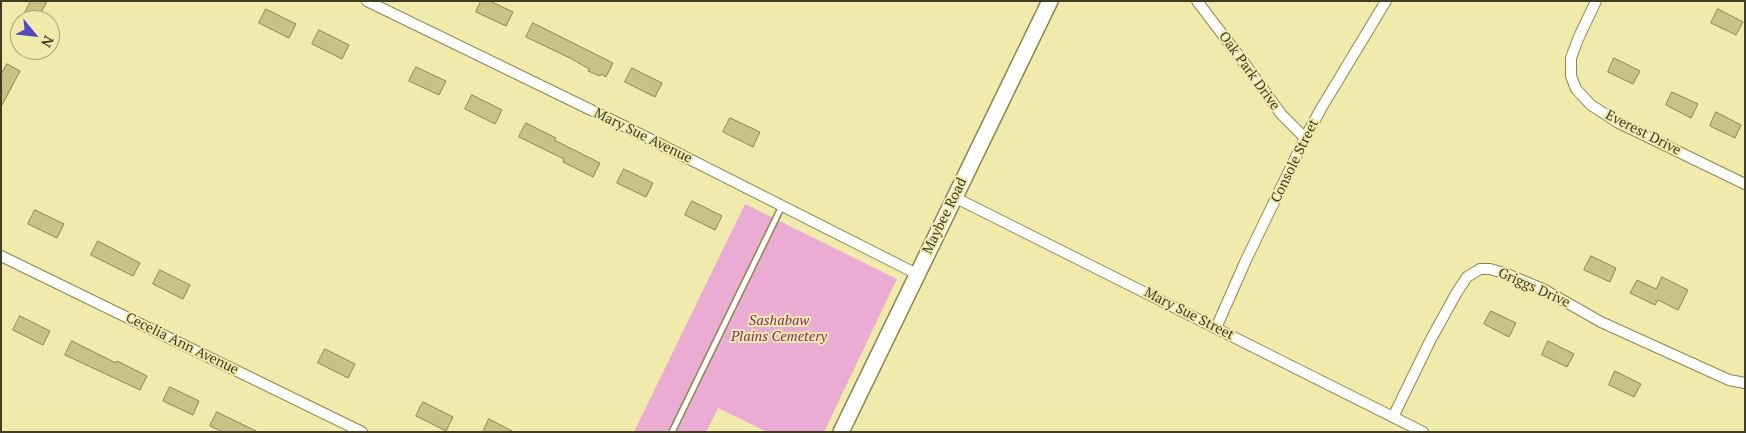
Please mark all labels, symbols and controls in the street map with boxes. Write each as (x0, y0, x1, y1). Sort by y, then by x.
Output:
north arrow (10, 10, 60, 60)
street label: Oak Park Drive (1215, 29, 1283, 113)
text: N (37, 33, 59, 51)
street label: Mary Sue Avenue (591, 105, 695, 167)
street label: Everest Drive (1602, 107, 1684, 159)
street label: Console Street (1268, 117, 1322, 205)
street label: Maybee Road (919, 175, 971, 257)
street label: Griggs Drive (1496, 265, 1572, 311)
street label: Mary Sue Street (1141, 284, 1237, 344)
street label: Cecelia Ann Avenue (123, 309, 241, 379)
park label: Sashabaw Plains Cemetery (731, 313, 827, 346)

